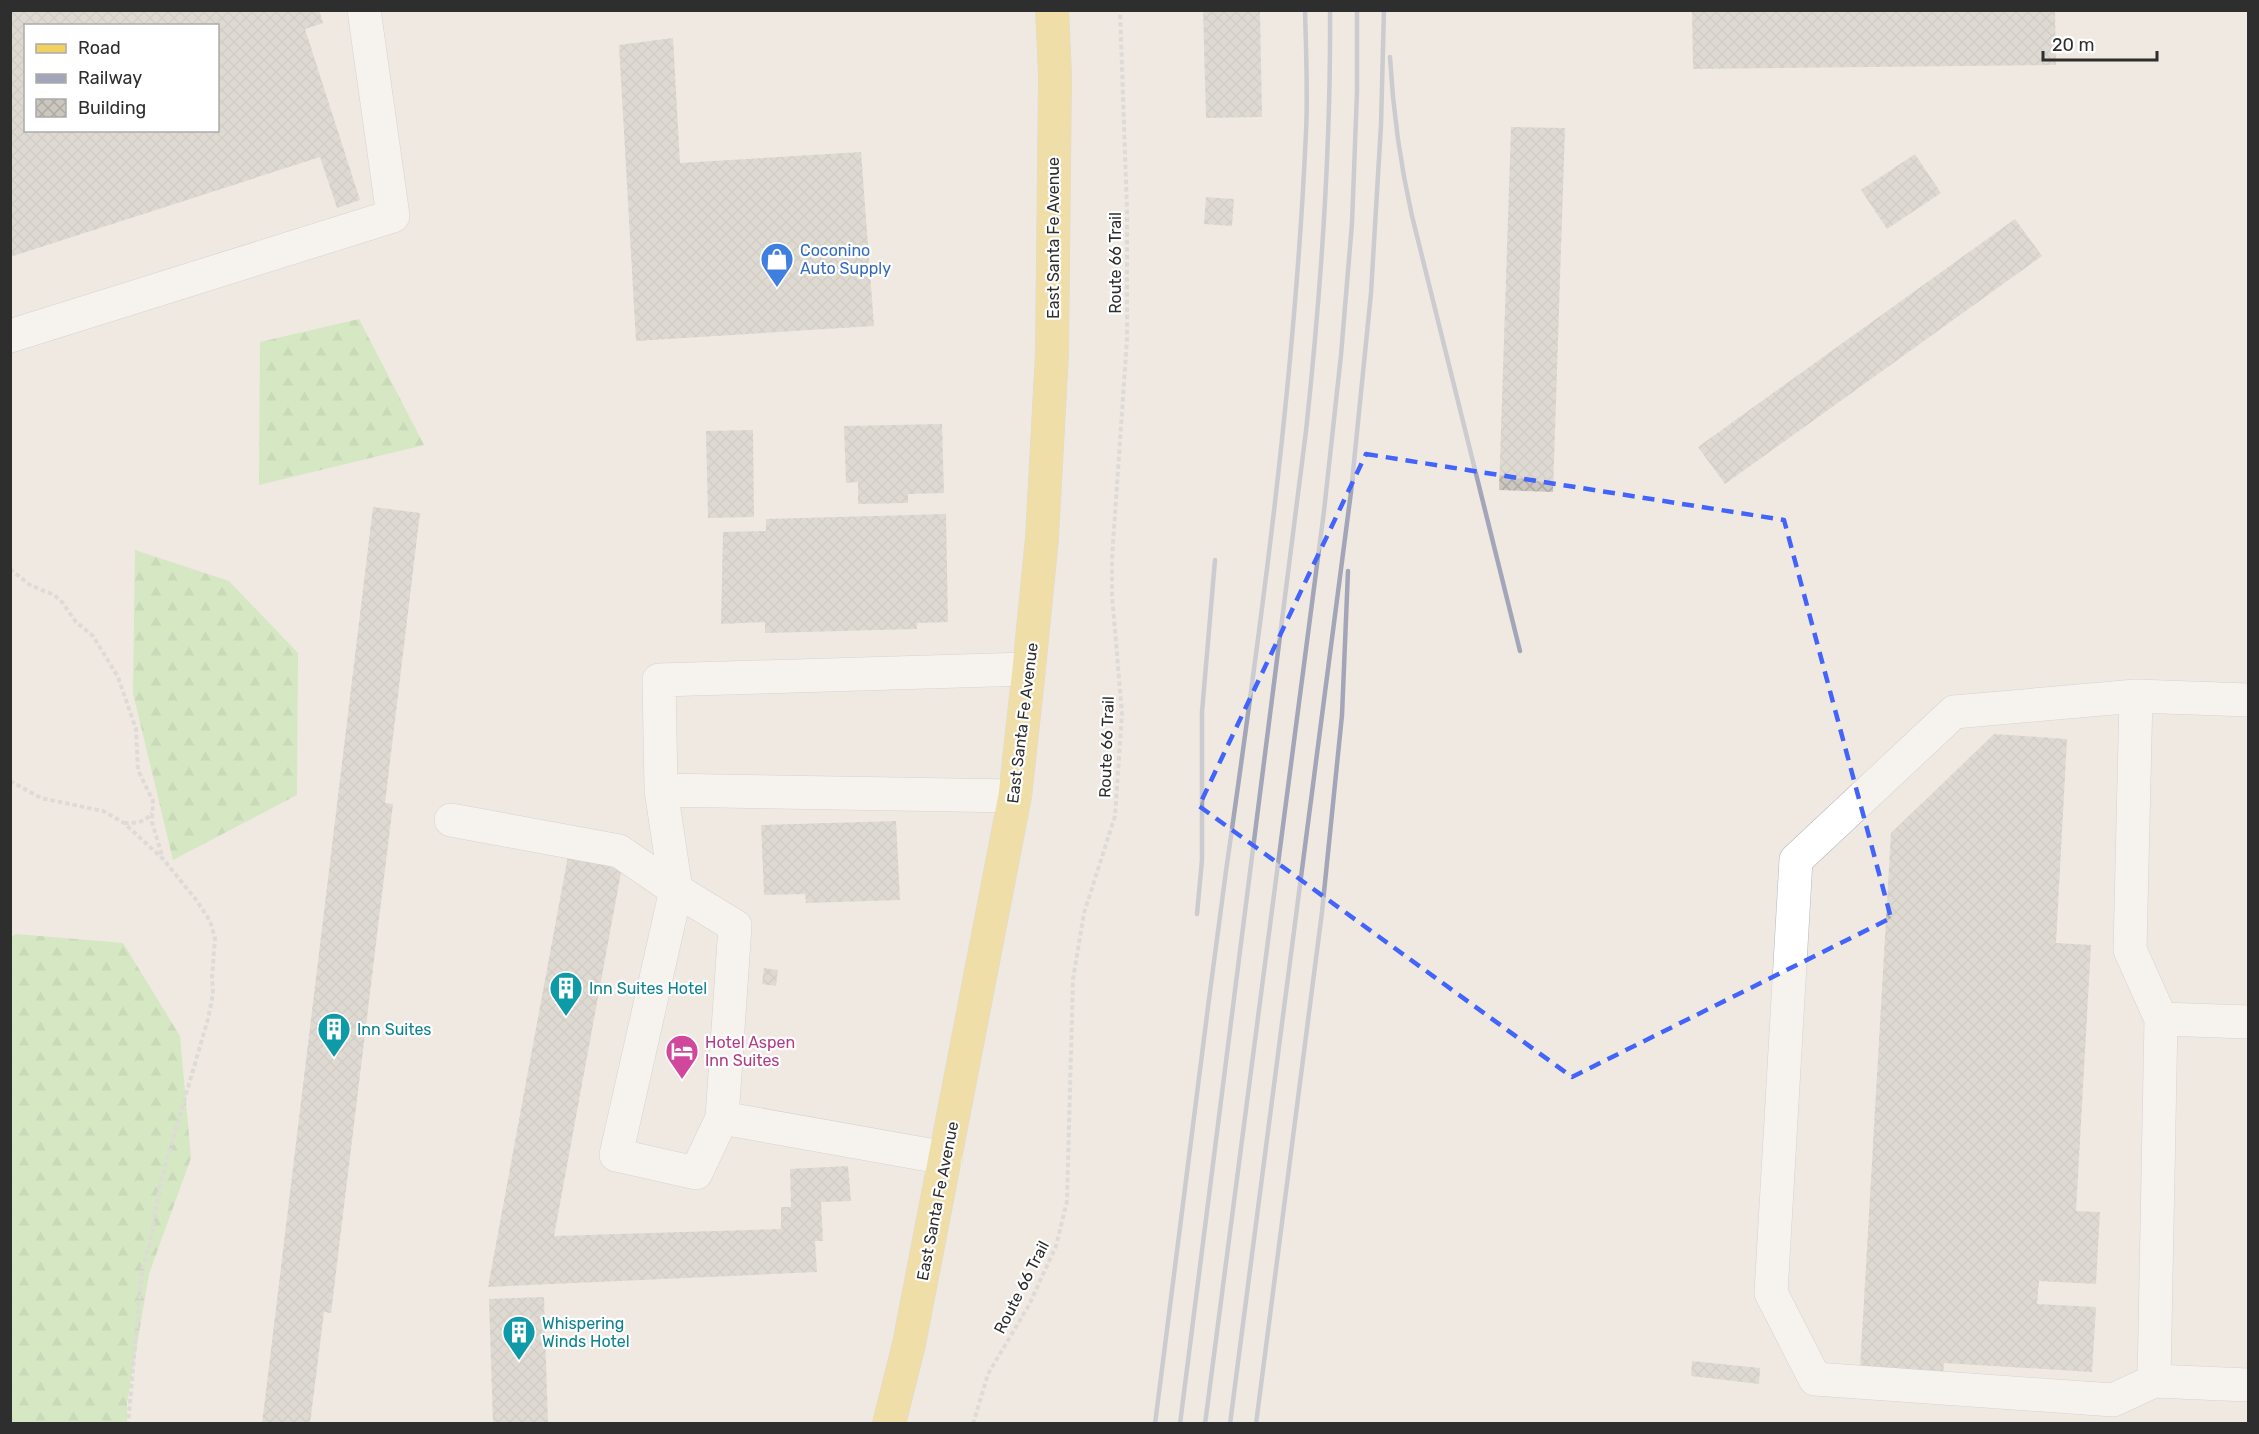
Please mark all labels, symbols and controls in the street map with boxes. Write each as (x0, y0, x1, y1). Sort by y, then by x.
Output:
legend (24, 24, 219, 132)
scale bar (2043, 24, 2157, 62)
text: 20 m (2052, 34, 2094, 56)
text: Road (78, 37, 121, 59)
text: Railway (78, 67, 142, 89)
text: Building (78, 97, 146, 119)
street label: East Santa Fe Avenue (1044, 157, 1063, 319)
street label: Route 66 Trail (1106, 212, 1125, 314)
shop icon: Coconino Auto Supply (759, 241, 795, 288)
place label: Coconino Auto Supply (800, 241, 891, 278)
street label: East Santa Fe Avenue (1003, 642, 1042, 805)
street label: Route 66 Trail (1095, 696, 1118, 798)
building icon: Inn Suites Hotel (548, 970, 584, 1017)
place label: Inn Suites Hotel (589, 979, 707, 998)
building icon: Inn Suites (316, 1011, 352, 1058)
place label: Inn Suites (357, 1020, 432, 1039)
hotel icon: Hotel Aspen Inn Suites (664, 1033, 700, 1080)
place label: Hotel Aspen Inn Suites (705, 1033, 795, 1070)
street label: East Santa Fe Avenue (913, 1120, 962, 1282)
street label: Route 66 Trail (990, 1238, 1053, 1337)
building icon: Whispering Winds Hotel (501, 1314, 537, 1361)
place label: Whispering Winds Hotel (542, 1314, 630, 1351)

